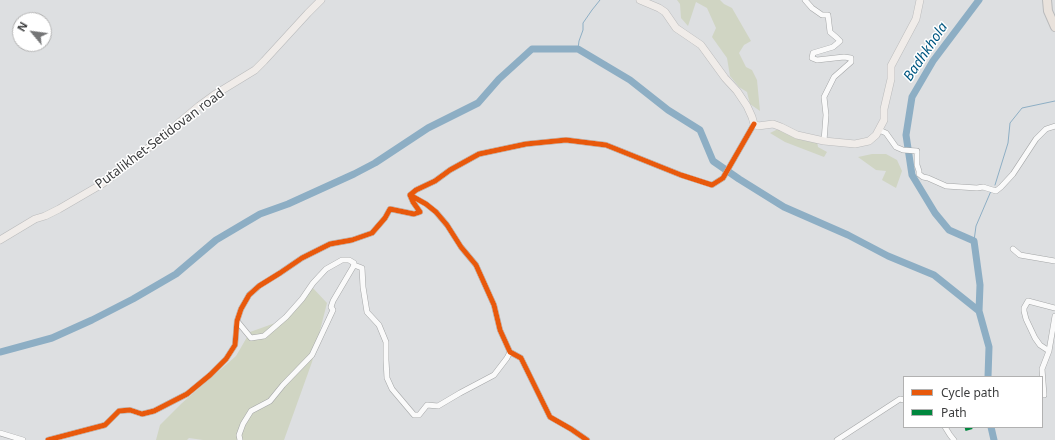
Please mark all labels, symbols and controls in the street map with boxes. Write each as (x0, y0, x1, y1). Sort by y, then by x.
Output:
north arrow (12, 12, 52, 52)
text: N (13, 19, 31, 34)
water label: Badhkhola (900, 20, 952, 84)
street label: Putalikhet-Setidovan road (92, 85, 228, 193)
legend (903, 376, 1043, 428)
text: Cycle path (941, 384, 999, 401)
text: Path (941, 404, 967, 421)

